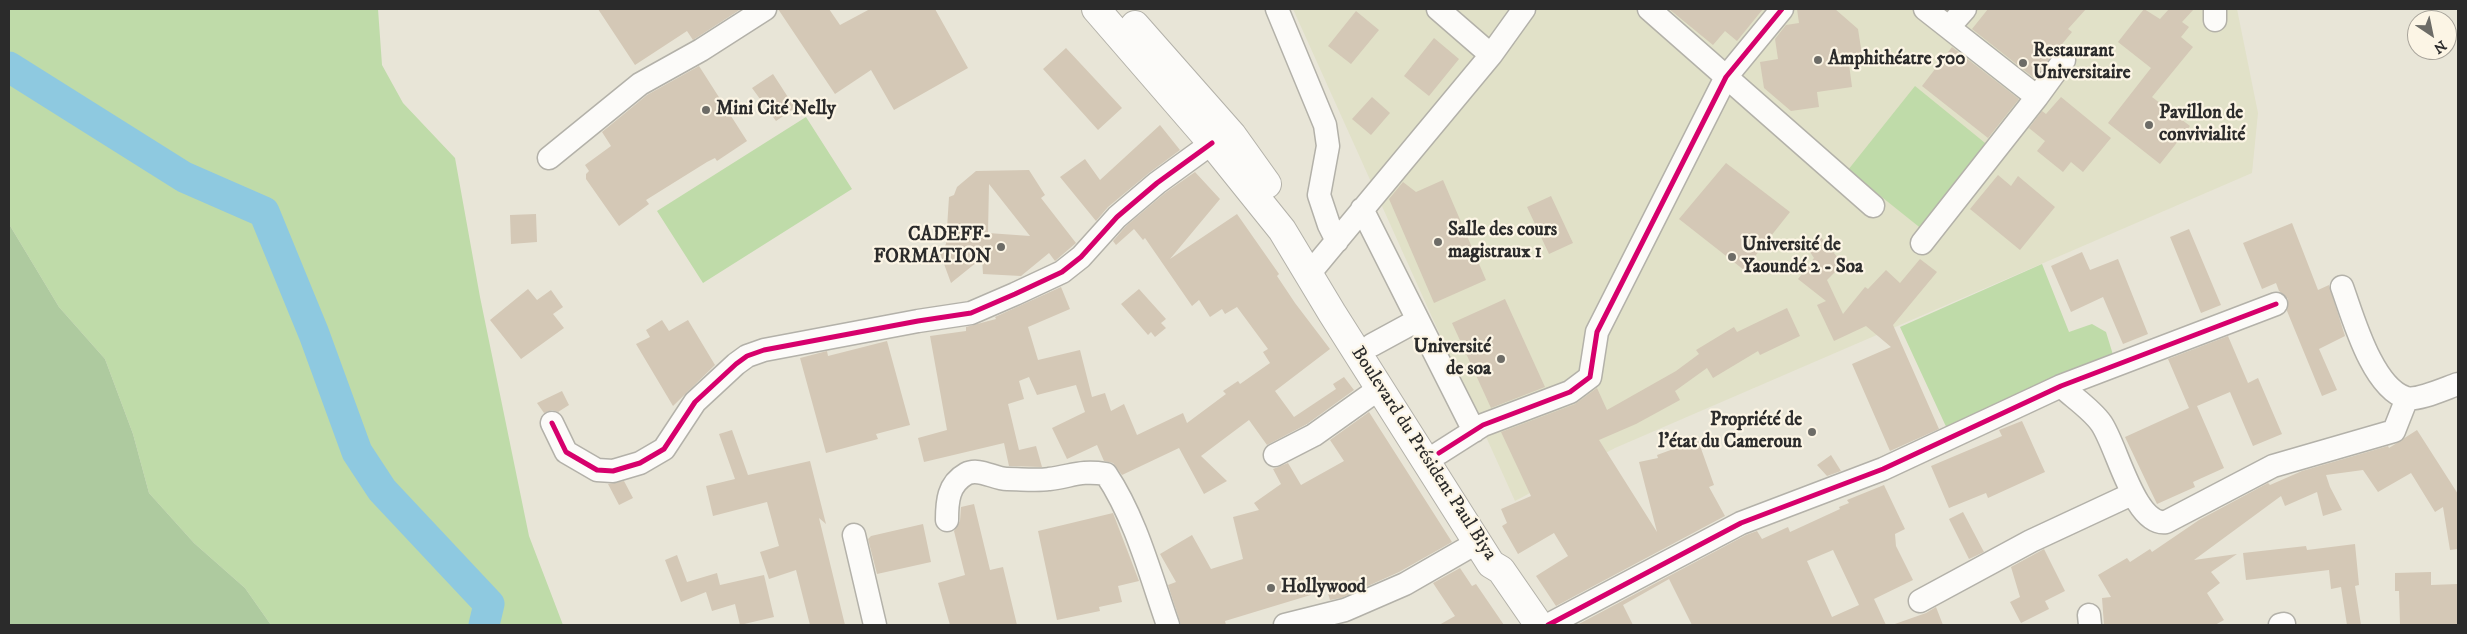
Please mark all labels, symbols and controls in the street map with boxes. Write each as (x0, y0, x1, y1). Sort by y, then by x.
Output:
north arrow (2407, 10, 2457, 60)
text: N (2430, 36, 2450, 57)
place label: Restaurant Universitaire (2033, 41, 2131, 85)
place label: Amphithéatre 500 (1828, 49, 1966, 71)
marker: Amphithéatre 500 (1812, 54, 1824, 66)
marker: Restaurant Universitaire (2017, 57, 2029, 69)
place label: Mini Cité Nelly (716, 99, 836, 121)
place label: Pavillon de convivialité (2159, 103, 2245, 147)
marker: Mini Cité Nelly (700, 104, 712, 116)
marker: Pavillon de convivialité (2143, 119, 2155, 131)
place label: Salle des cours magistraux 1 (1448, 220, 1557, 264)
place label: CADEFF- FORMATION (874, 225, 991, 269)
place label: Université de Yaoundé 2 - Soa (1742, 235, 1863, 279)
marker: Salle des cours magistraux 1 (1432, 236, 1444, 248)
marker: CADEFF- FORMATION (995, 241, 1007, 253)
marker: Université de Yaoundé 2 - Soa (1726, 251, 1738, 263)
place label: Université de soa (1414, 337, 1491, 381)
street label: Boulevard du Président Paul Biya (1345, 343, 1501, 565)
marker: Université de soa (1495, 353, 1507, 365)
place label: Propriété de l'état du Cameroun (1659, 410, 1802, 454)
marker: Propriété de l'état du Cameroun (1806, 426, 1818, 438)
place label: Hollywood (1281, 577, 1366, 599)
marker: Hollywood (1265, 582, 1277, 594)

